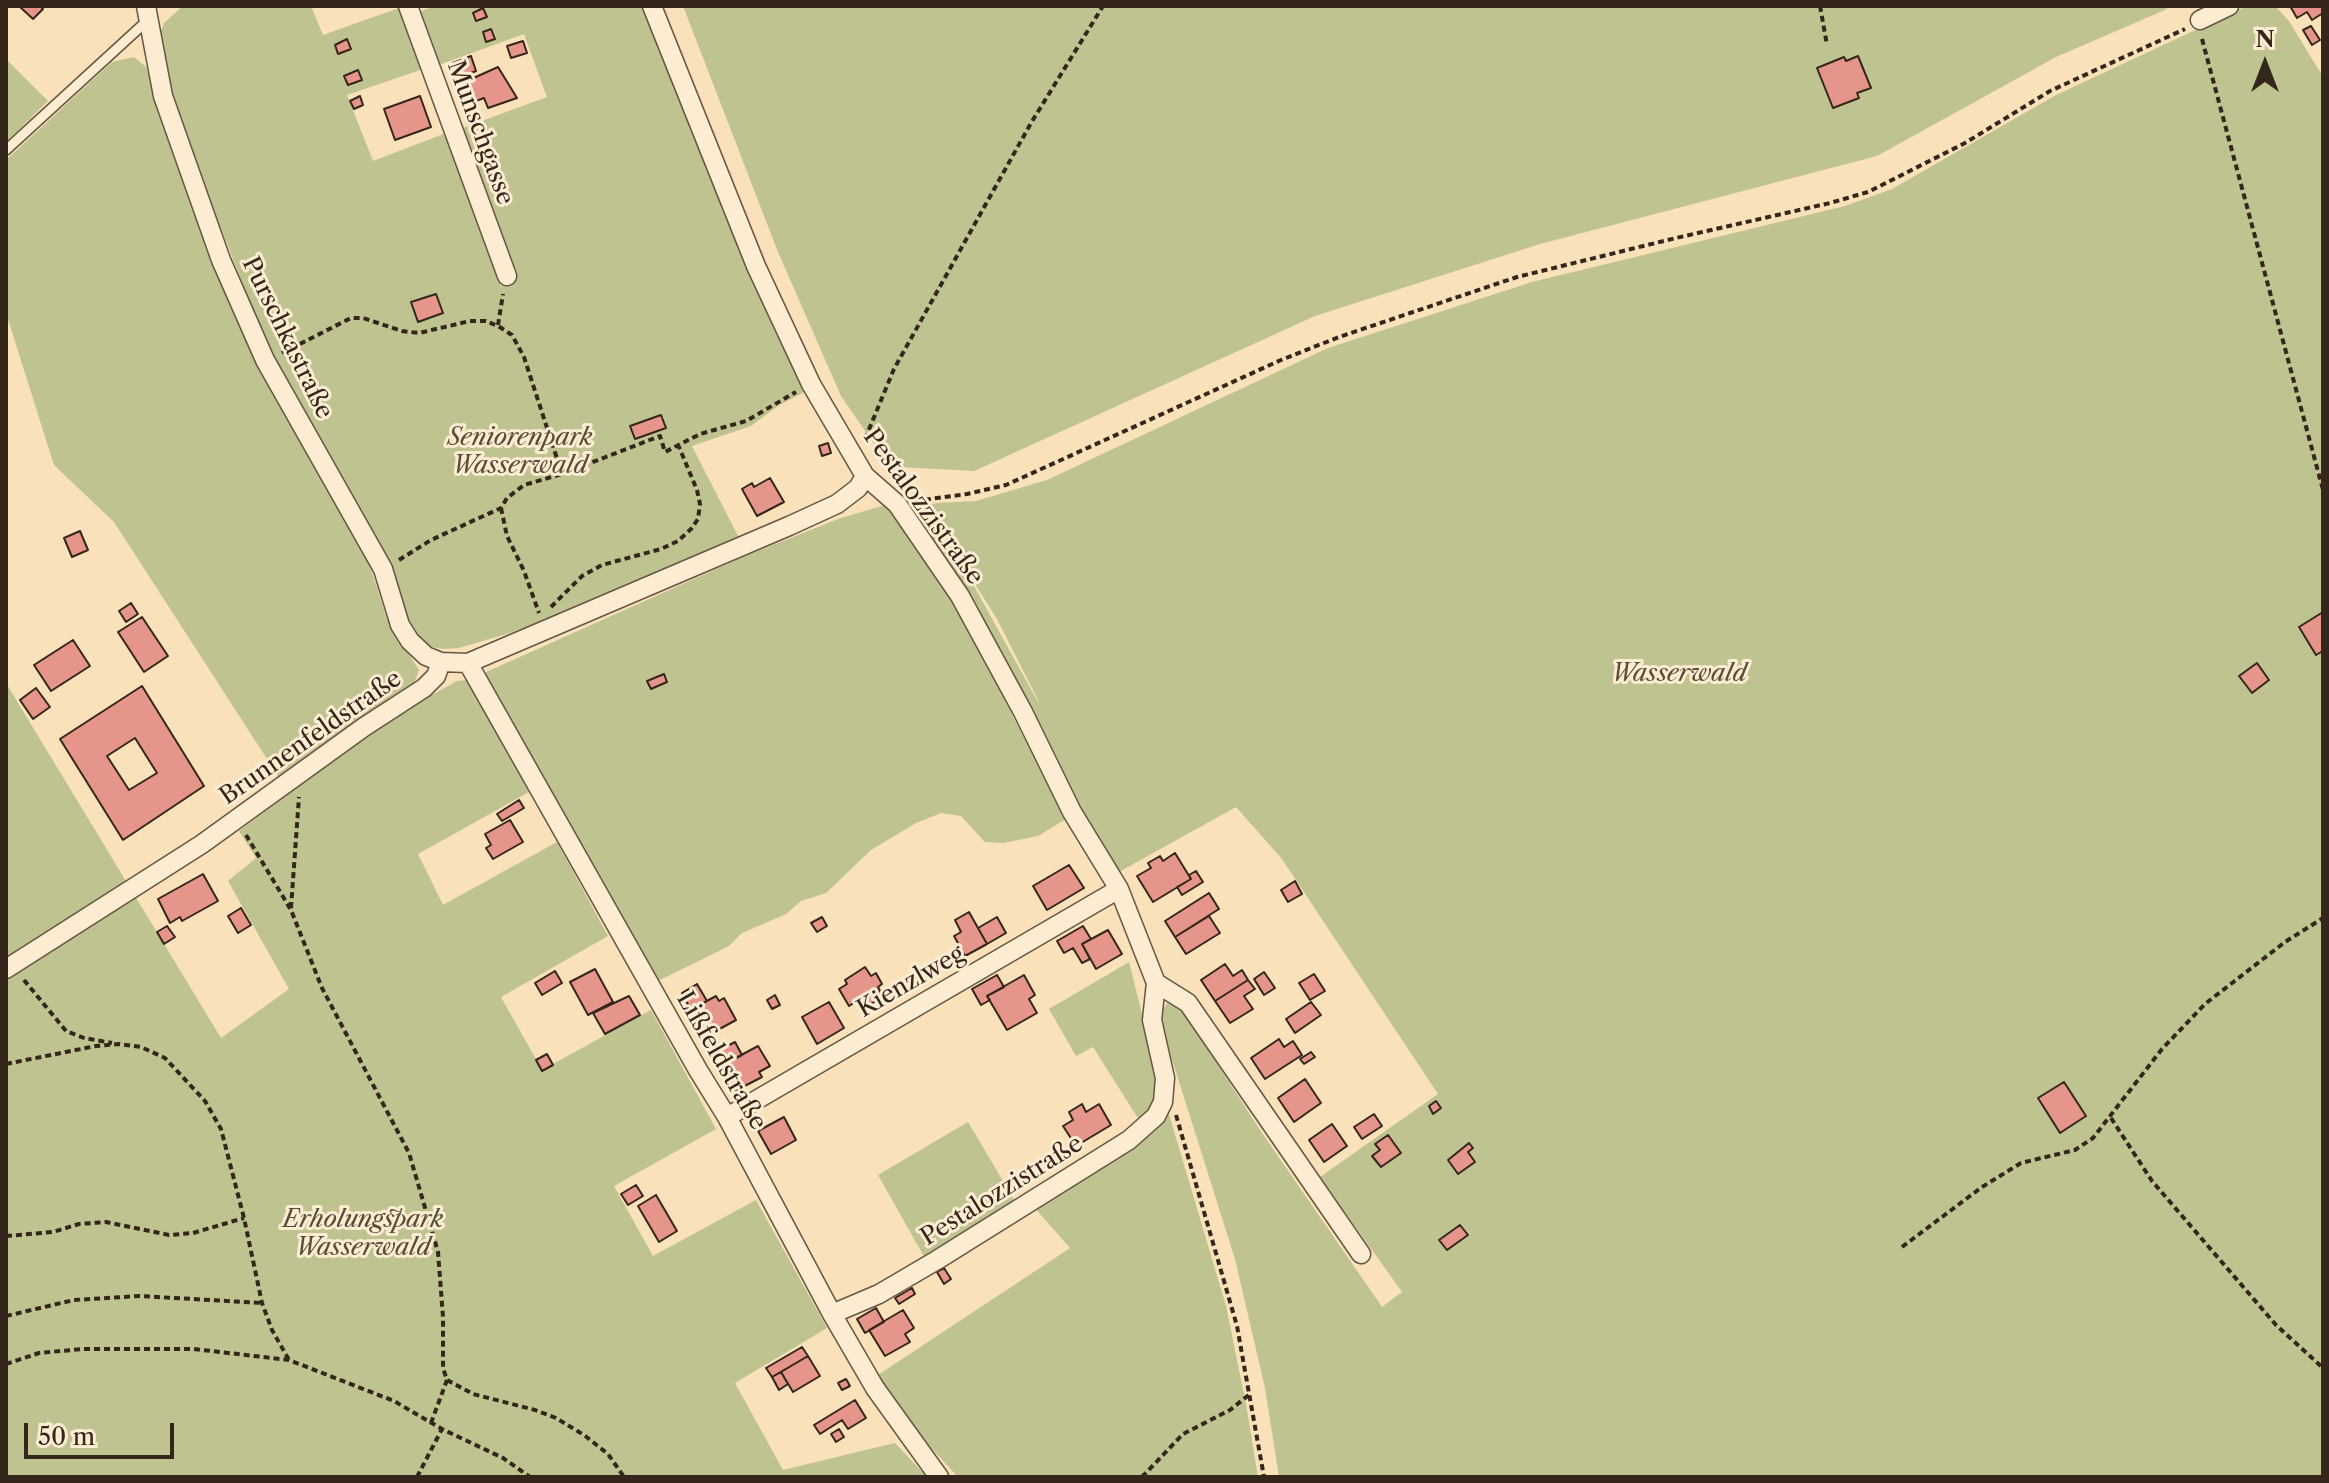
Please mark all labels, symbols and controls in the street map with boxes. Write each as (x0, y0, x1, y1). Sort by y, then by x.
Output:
north arrow (2225, 24, 2305, 104)
text: N (2255, 26, 2275, 53)
street label: Munschgasse (441, 57, 519, 209)
street label: Purschkastraße (235, 252, 339, 424)
street label: Pestalozzistraße (857, 423, 989, 591)
park label: Seniorenpark Wasserwald (448, 424, 592, 480)
park label: Wasserwald (1611, 660, 1747, 688)
street label: Brunnenfeldstraße (215, 665, 407, 811)
street label: Kienzlweg (852, 940, 970, 1024)
street label: Lißfeldstraße (670, 987, 772, 1135)
street label: Pestalozzistraße (916, 1130, 1088, 1252)
park label: Erholungspark Wasserwald (283, 1206, 443, 1262)
scale bar (28, 1407, 178, 1457)
text: 50 m (38, 1422, 95, 1451)

